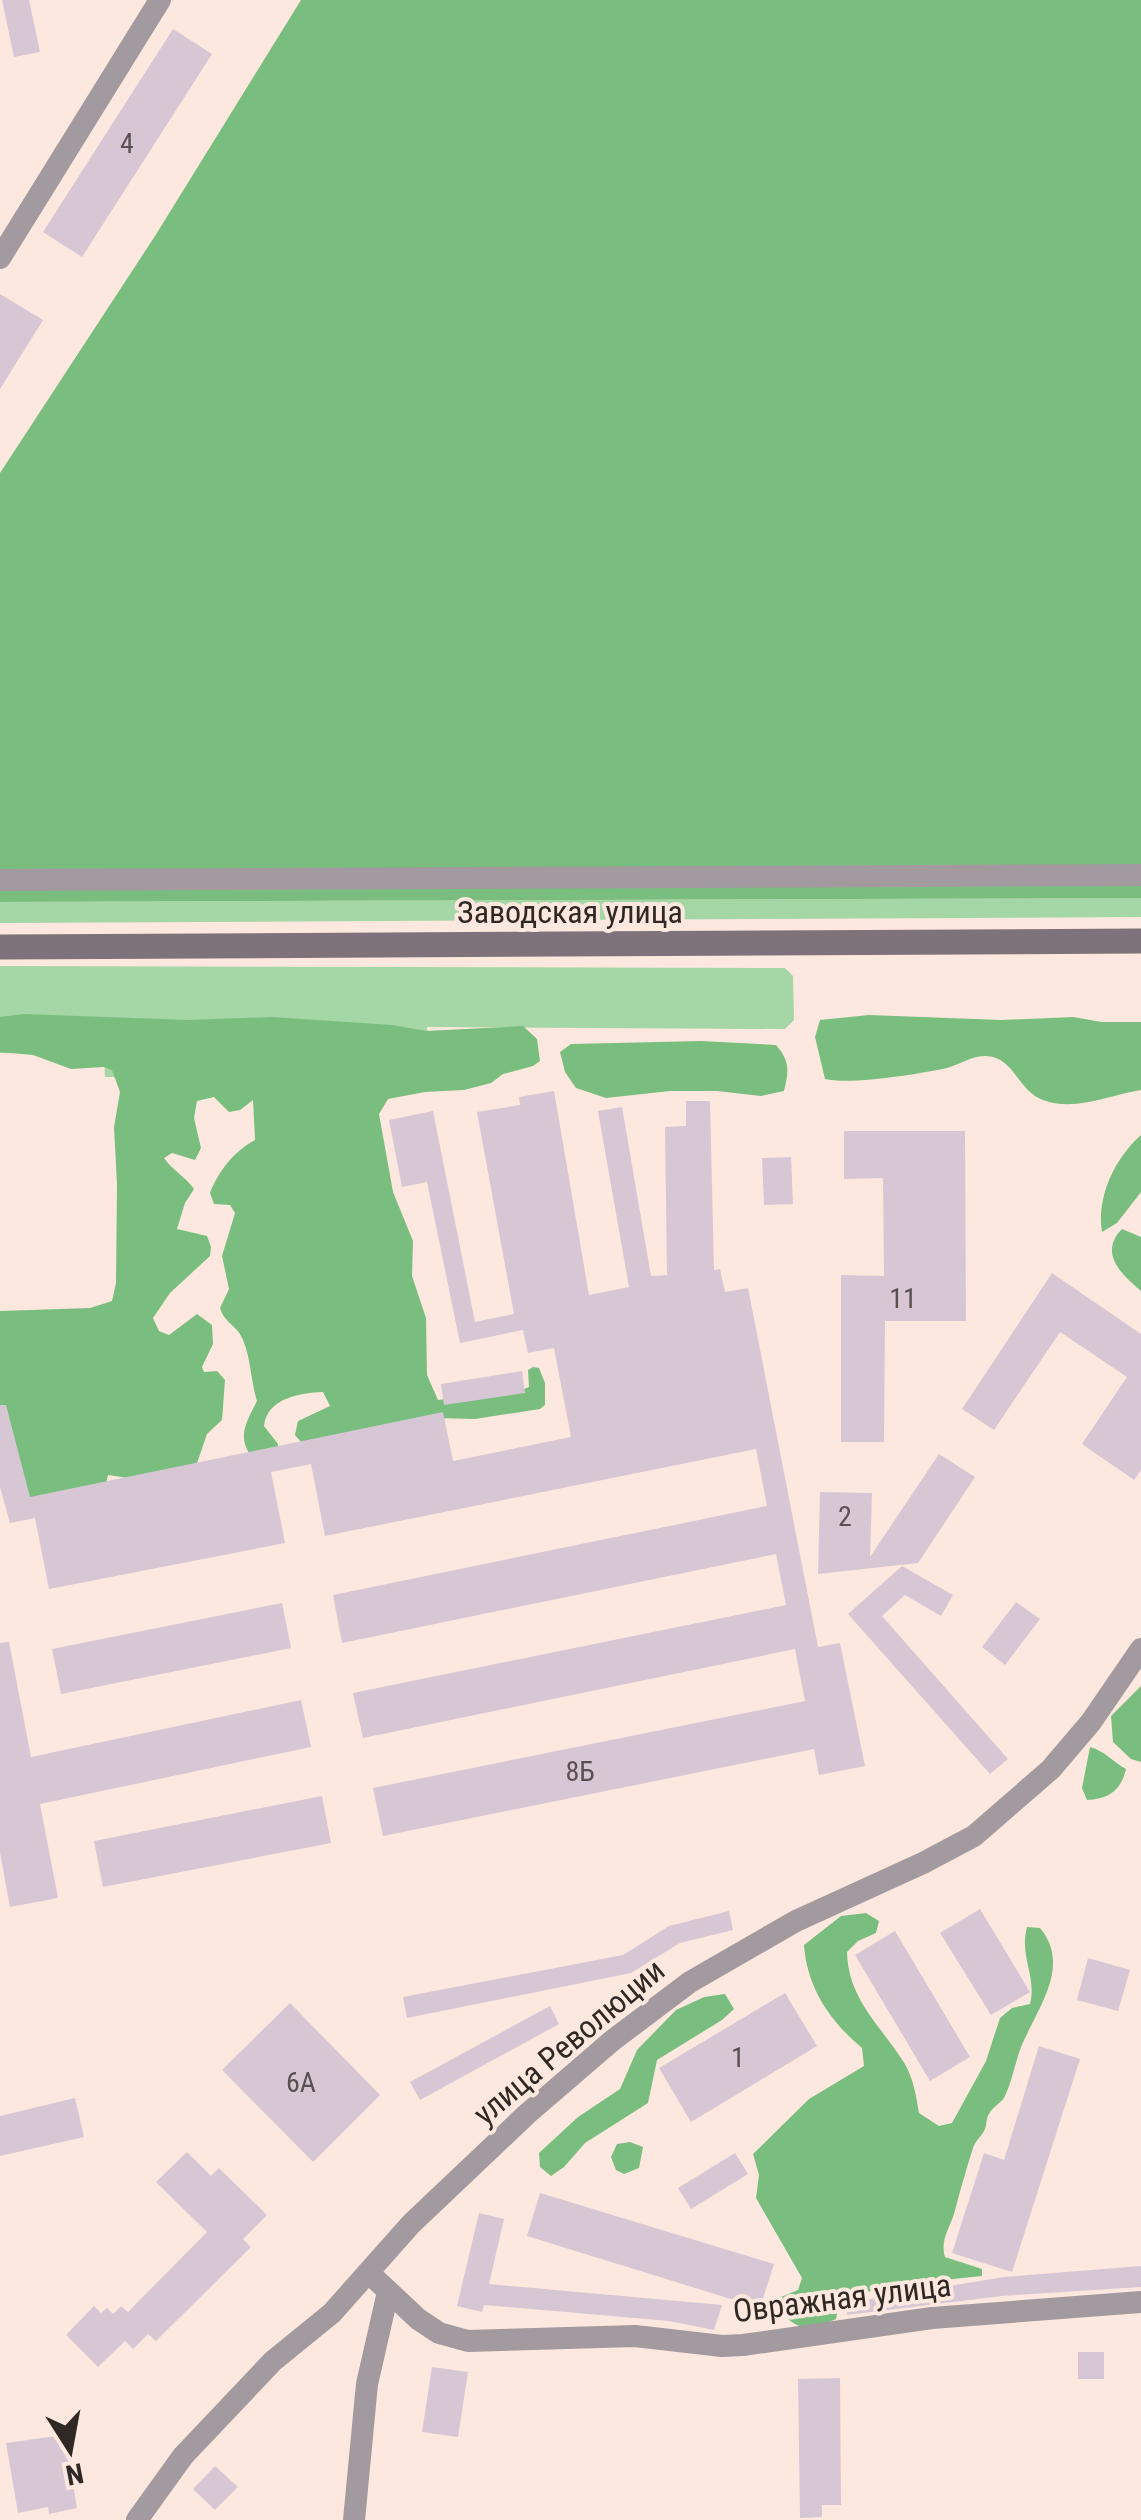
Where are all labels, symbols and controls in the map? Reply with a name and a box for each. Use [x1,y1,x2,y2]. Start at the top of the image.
house number: 4 [120,127,134,160]
street label: Заводская улица [457,893,683,931]
house number: 11 [889,1282,917,1315]
house number: 2 [838,1500,852,1533]
house number: 8Б [565,1755,595,1788]
street label: улица Революции [466,1951,672,2133]
house number: 1 [731,2041,745,2074]
house number: 6А [286,2066,316,2099]
street label: Овражная улица [731,2266,953,2330]
north arrow [20,2400,120,2500]
text: N [63,2456,86,2492]

